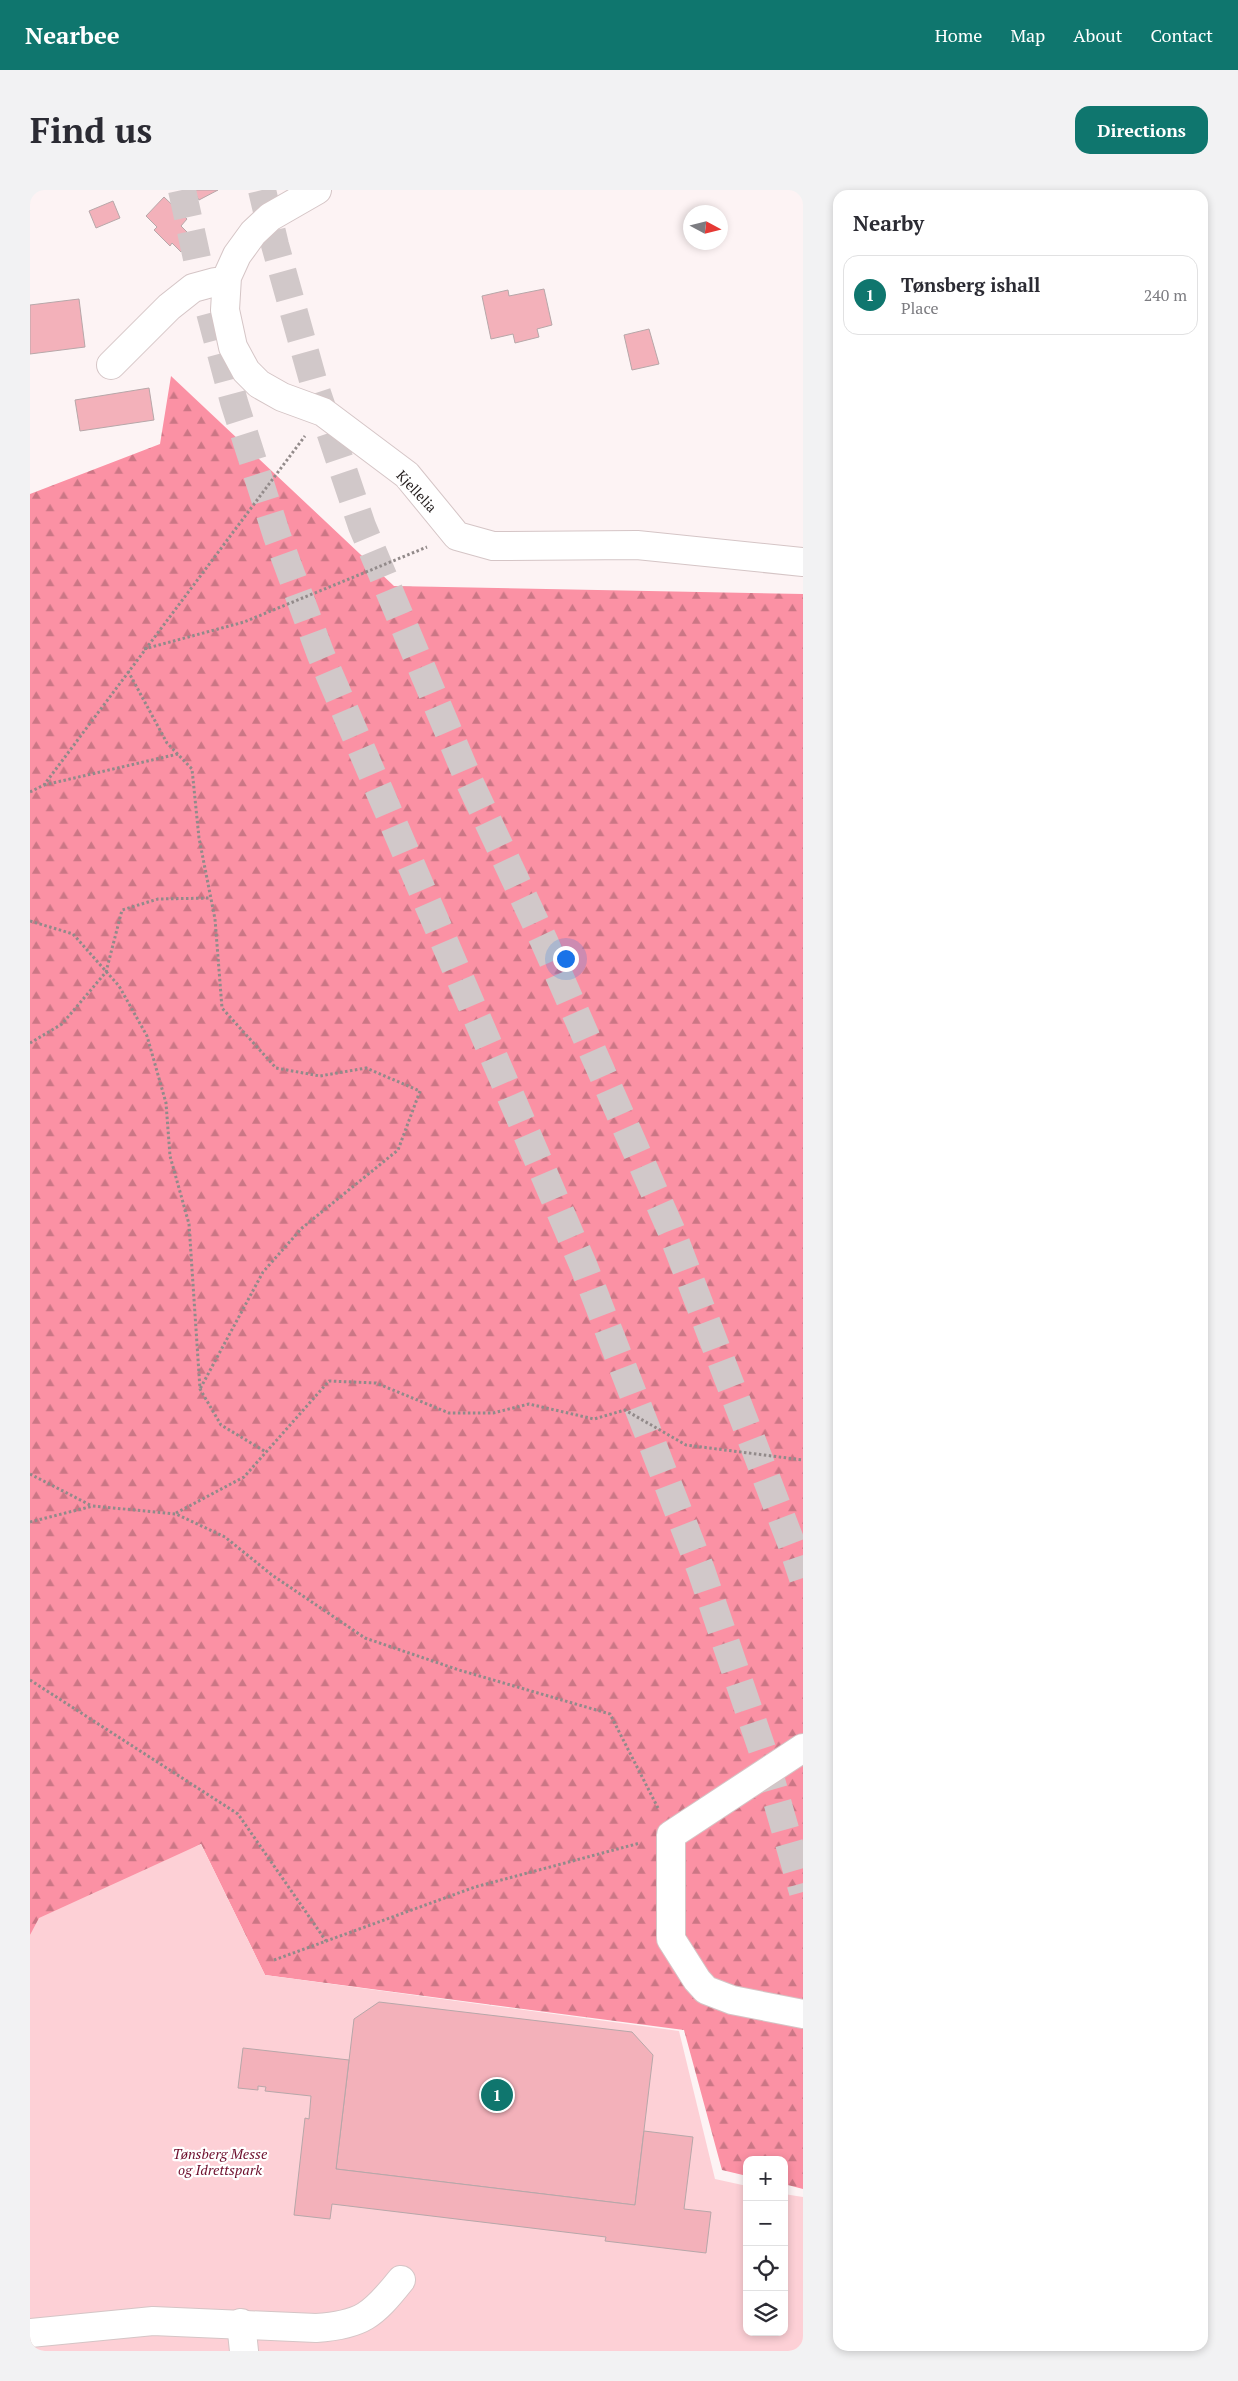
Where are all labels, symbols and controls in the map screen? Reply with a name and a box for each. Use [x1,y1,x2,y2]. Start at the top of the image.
text: Nearbee [25,19,120,51]
text: Home [935,23,982,47]
text: Map [1010,23,1045,47]
text: About [1073,23,1122,47]
text: Contact [1150,23,1213,47]
button: Directions [1075,106,1208,154]
text: Find us [30,107,152,153]
north arrow [683,205,728,250]
text: Nearby [853,209,924,237]
text: Tønsberg ishall [901,272,1040,297]
text: 1 [865,284,875,306]
text: 240 m [1144,284,1187,306]
text: Place [901,297,939,319]
street label: Kjellelia [393,466,441,516]
your location [553,946,579,972]
pin: 1 [481,2076,513,2114]
park label: Tønsberg Messe og Idrettspark [173,2144,268,2179]
map controls [743,2156,788,2336]
button: + [743,2156,788,2201]
button: − [743,2201,788,2246]
button: locate [743,2246,788,2291]
button: layers [743,2291,788,2336]

